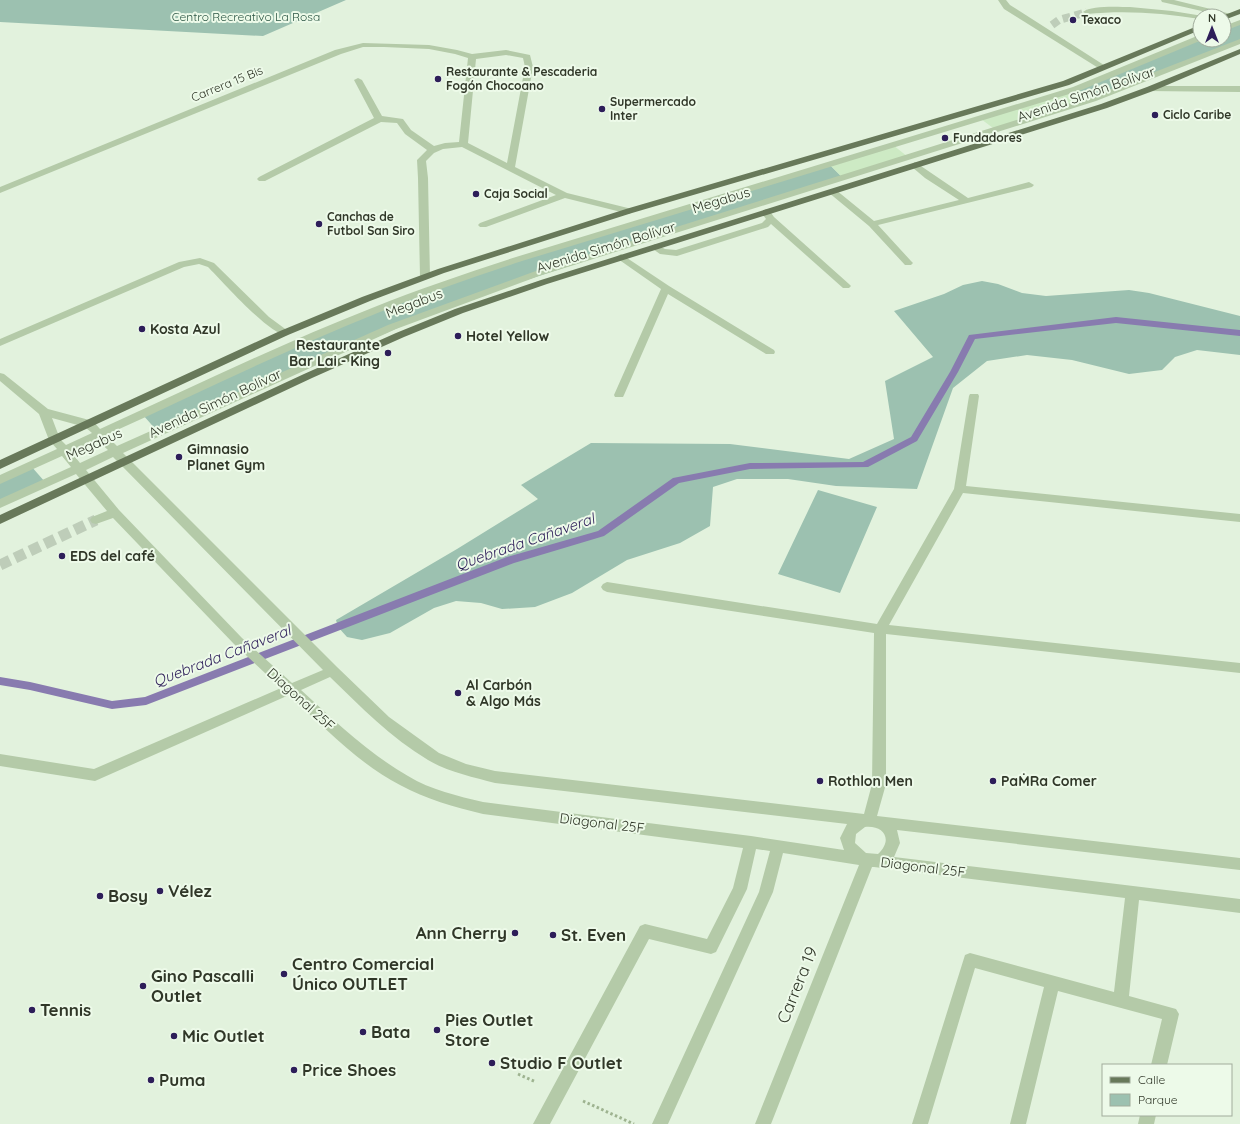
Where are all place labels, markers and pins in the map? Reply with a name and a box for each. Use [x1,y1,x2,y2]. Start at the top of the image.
place label: Texaco [1081,12,1122,27]
marker: Texaco [1068,15,1078,25]
place label: Restaurante & Pescaderia Fogón Chocoano [446,64,597,93]
marker: Restaurante & Pescaderia Fogón Chocoano [433,74,443,84]
place label: Supermercado Inter [610,94,696,123]
marker: Supermercado Inter [597,104,607,114]
place label: Ciclo Caribe [1163,107,1231,122]
marker: Ciclo Caribe [1150,110,1160,120]
place label: Fundadores [953,130,1022,145]
marker: Fundadores [940,133,950,143]
place label: Caja Social [484,186,548,201]
marker: Caja Social [471,189,481,199]
place label: Canchas de Futbol San Siro [327,209,415,238]
marker: Canchas de Futbol San Siro [314,219,324,229]
place label: Kosta Azul [150,320,221,338]
marker: Kosta Azul [137,324,147,334]
place label: Hotel Yellow [466,327,550,345]
marker: Hotel Yellow [453,331,463,341]
place label: Restaurante Bar Lai - King [289,336,380,370]
marker: Restaurante Bar Lai - King [383,348,393,358]
place label: Gimnasio Planet Gym [187,440,265,474]
marker: Gimnasio Planet Gym [174,452,184,462]
place label: EDS del café [70,547,155,565]
marker: EDS del café [57,551,67,561]
place label: Al Carbón & Algo Más [466,676,541,710]
marker: Al Carbón & Algo Más [453,688,463,698]
place label: Rothlon Men [828,772,913,790]
place label: PaṀRa Comer [1001,772,1097,790]
marker: Rothlon Men [815,776,825,786]
marker: PaṀRa Comer [988,776,998,786]
place label: Vélez [168,880,212,901]
place label: Bosy [108,885,148,906]
marker: Vélez [155,886,165,896]
marker: Bosy [95,891,105,901]
place label: Ann Cherry [416,922,507,943]
place label: St. Even [561,924,626,945]
marker: Ann Cherry [510,928,520,938]
marker: St. Even [548,930,558,940]
place label: Centro Comercial Único OUTLET [292,953,434,994]
place label: Gino Pascalli Outlet [151,965,254,1006]
marker: Centro Comercial Único OUTLET [279,969,289,979]
marker: Gino Pascalli Outlet [138,981,148,991]
place label: Tennis [40,999,91,1020]
marker: Tennis [27,1005,37,1015]
place label: Pies Outlet Store [445,1009,534,1050]
place label: Bata [371,1021,410,1042]
place label: Mic Outlet [182,1025,265,1046]
marker: Pies Outlet Store [432,1025,442,1035]
marker: Bata [358,1027,368,1037]
marker: Mic Outlet [169,1031,179,1041]
place label: Studio F Outlet [500,1052,623,1073]
marker: Studio F Outlet [487,1058,497,1068]
place label: Price Shoes [302,1059,396,1080]
marker: Price Shoes [289,1065,299,1075]
place label: Puma [159,1069,206,1090]
marker: Puma [146,1075,156,1085]

